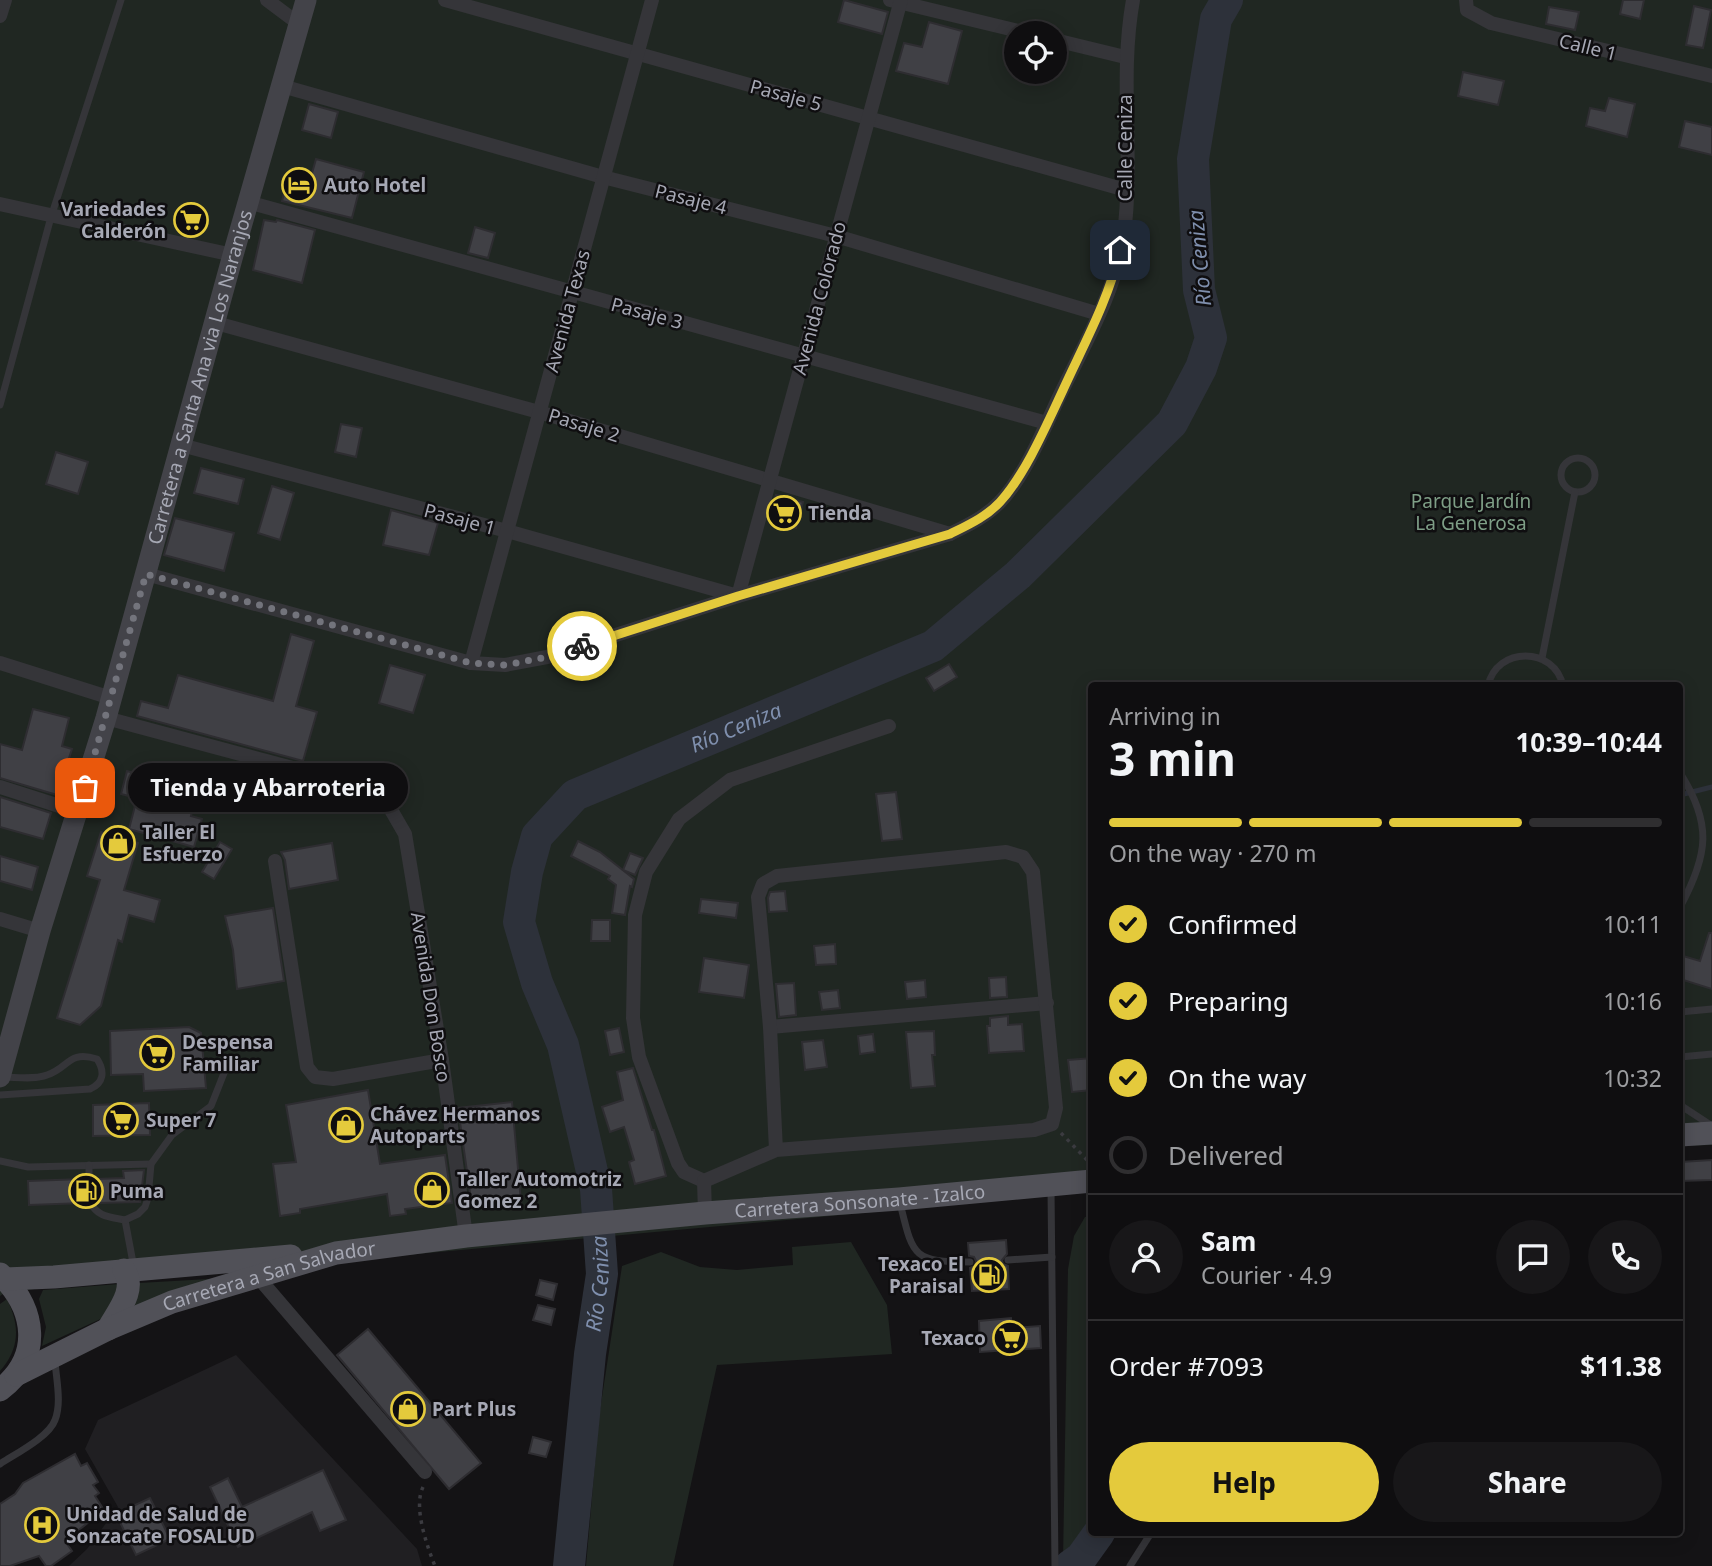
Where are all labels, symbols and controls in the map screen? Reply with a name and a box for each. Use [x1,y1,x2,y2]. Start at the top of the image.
map controls [1004,21,1067,84]
button: locate [1004,21,1067,84]
street label: Calle 1 [1556,27,1620,67]
street label: Pasaje 5 [747,73,825,117]
street label: Calle Ceniza [1112,94,1138,202]
hotel icon: Auto Hotel [280,166,318,204]
place label: Auto Hotel [324,172,426,198]
street label: Pasaje 4 [652,178,730,221]
place label: Variedades Calderón [61,196,166,244]
supermarket icon: Variedades Calderón [172,201,210,239]
street label: Carretera a Santa Ana via Los Naranjos [141,207,258,547]
water label: Río Ceniza [1181,209,1217,307]
street label: Avenida Colorado [786,218,852,378]
pin [1090,220,1150,280]
icon: home [1101,231,1139,269]
street label: Avenida Texas [538,247,596,375]
street label: Pasaje 3 [608,291,686,335]
street label: Pasaje 2 [545,402,623,448]
park label: Parque Jardín La Generosa [1411,488,1531,536]
supermarket icon: Tienda [765,494,803,532]
street label: Pasaje 1 [421,497,499,541]
place label: Tienda [808,500,872,526]
courier [547,611,617,681]
icon: bike [563,627,601,665]
water label: Río Ceniza [686,696,786,759]
text: Arriving in [1109,700,1221,732]
text: 10:39–10:44 [1515,724,1662,760]
text: 3 min [1109,727,1236,789]
pin [55,758,115,818]
callout: Tienda y Abarroteria [127,764,407,812]
icon: bag [66,769,104,807]
text: Tienda y Abarroteria [150,771,386,803]
place label: Taller El Esfuerzo [142,819,223,867]
shop icon: Taller El Esfuerzo [99,824,137,862]
text: On the way · 270 m [1109,837,1316,869]
icon: check [1109,905,1147,943]
text: Confirmed [1168,906,1298,942]
text: 10:11 [1603,908,1662,940]
street label: Avenida Don Bosco [405,910,457,1084]
icon: check [1109,982,1147,1020]
text: Preparing [1168,983,1289,1019]
text: 10:16 [1603,985,1662,1017]
place label: Despensa Familiar [182,1029,273,1077]
supermarket icon: Despensa Familiar [138,1034,176,1072]
icon: check [1109,1059,1147,1097]
text: On the way [1168,1060,1306,1096]
text: 10:32 [1603,1062,1662,1094]
supermarket icon: Super 7 [102,1101,140,1139]
place label: Chávez Hermanos Autoparts [370,1101,540,1149]
shop icon: Chávez Hermanos Autoparts [327,1106,365,1144]
place label: Super 7 [146,1107,217,1133]
text: Delivered [1168,1137,1284,1173]
place label: Taller Automotriz Gomez 2 [457,1166,622,1214]
shop icon: Taller Automotriz Gomez 2 [413,1171,451,1209]
fuel station icon: Puma [67,1172,105,1210]
place label: Puma [110,1178,164,1204]
street label: Carretera Sonsonate - Izalco [734,1178,986,1224]
button: person [1109,1220,1183,1294]
button: chat [1496,1220,1570,1294]
button: phone [1588,1220,1662,1294]
text: Sam [1201,1223,1256,1259]
street label: Carretera a San Salvador [158,1235,377,1318]
water label: Río Ceniza [579,1235,615,1333]
place label: Texaco El Paraisal [878,1251,964,1299]
fuel station icon: Texaco El Paraisal [970,1256,1008,1294]
text: Courier · 4.9 [1201,1259,1332,1291]
supermarket icon: Texaco [991,1319,1029,1357]
place label: Texaco [921,1325,986,1351]
text: Order #7093 [1109,1348,1264,1384]
text: $11.38 [1580,1348,1662,1384]
shop icon: Part Plus [389,1390,427,1428]
place label: Part Plus [432,1396,516,1422]
button: Help [1109,1442,1379,1522]
button: Share [1393,1442,1662,1522]
place label: Unidad de Salud de Sonzacate FOSALUD [66,1501,255,1549]
hospital icon: Unidad de Salud de Sonzacate FOSALUD [23,1506,61,1544]

